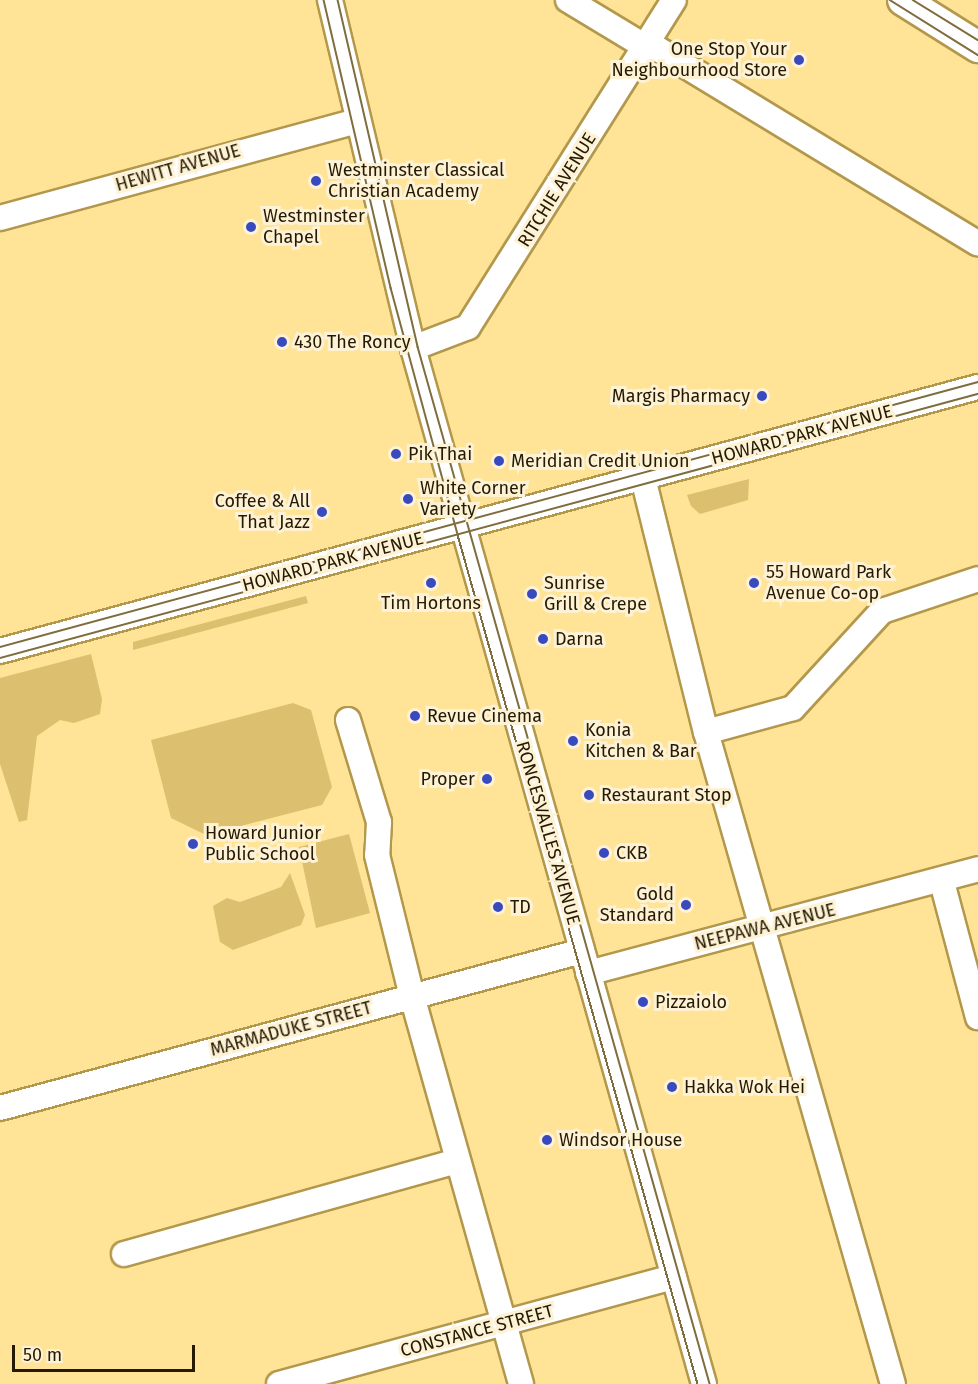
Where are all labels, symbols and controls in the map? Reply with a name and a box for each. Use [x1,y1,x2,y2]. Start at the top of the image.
place label: One Stop Your Neighbourhood Store [611,39,787,82]
marker: One Stop Your Neighbourhood Store [792,53,806,67]
street label: RITCHIE AVENUE [513,129,601,251]
street label: HEWITT AVENUE [113,140,243,196]
place label: Westminster Classical Christian Academy [328,160,504,202]
marker: Westminster Classical Christian Academy [309,174,323,188]
place label: Westminster Chapel [263,206,365,248]
marker: Westminster Chapel [244,220,258,234]
place label: 430 The Roncy [294,331,411,353]
marker: 430 The Roncy [275,335,289,349]
place label: Margis Pharmacy [612,385,750,407]
marker: Margis Pharmacy [755,389,769,403]
street label: HOWARD PARK AVENUE [709,400,895,470]
place label: Pik Thai [408,443,472,465]
marker: Pik Thai [389,447,403,461]
place label: Meridian Credit Union [511,450,690,472]
marker: Meridian Credit Union [492,454,506,468]
place label: White Corner Variety [420,478,526,520]
place label: Coffee & All That Jazz [215,491,310,534]
marker: White Corner Variety [401,492,415,506]
marker: Coffee & All That Jazz [315,505,329,519]
street label: HOWARD PARK AVENUE [240,527,426,597]
place label: 55 Howard Park Avenue Co-op [766,562,891,604]
place label: Sunrise Grill & Crepe [544,573,647,616]
marker: Tim Hortons [424,576,438,590]
marker: 55 Howard Park Avenue Co-op [747,576,761,590]
marker: Sunrise Grill & Crepe [525,587,539,601]
place label: Tim Hortons [381,592,481,614]
place label: Darna [555,628,603,650]
marker: Darna [536,632,550,646]
place label: Revue Cinema [427,705,542,727]
marker: Revue Cinema [408,709,422,723]
place label: Konia Kitchen & Bar [585,720,697,762]
marker: Konia Kitchen & Bar [566,734,580,748]
street label: RONCESVALLES AVENUE [511,739,585,927]
place label: Proper [421,768,475,790]
marker: Proper [480,772,494,786]
place label: Restaurant Stop [601,784,732,806]
marker: Restaurant Stop [582,788,596,802]
place label: Howard Junior Public School [205,823,321,866]
marker: Howard Junior Public School [186,837,200,851]
place label: CKB [616,842,648,864]
marker: CKB [597,846,611,860]
place label: Gold Standard [600,884,674,926]
place label: TD [510,896,531,918]
marker: Gold Standard [679,898,693,912]
street label: NEEPAWA AVENUE [692,899,838,955]
marker: TD [491,900,505,914]
place label: Pizzaiolo [655,991,727,1013]
marker: Pizzaiolo [636,995,650,1009]
street label: MARMADUKE STREET [208,997,374,1061]
place label: Hakka Wok Hei [684,1076,805,1098]
marker: Hakka Wok Hei [665,1080,679,1094]
place label: Windsor House [559,1129,682,1151]
marker: Windsor House [540,1133,554,1147]
street label: CONSTANCE STREET [398,1300,556,1362]
scale bar [15,1333,198,1371]
text: 50 m [23,1344,62,1366]

